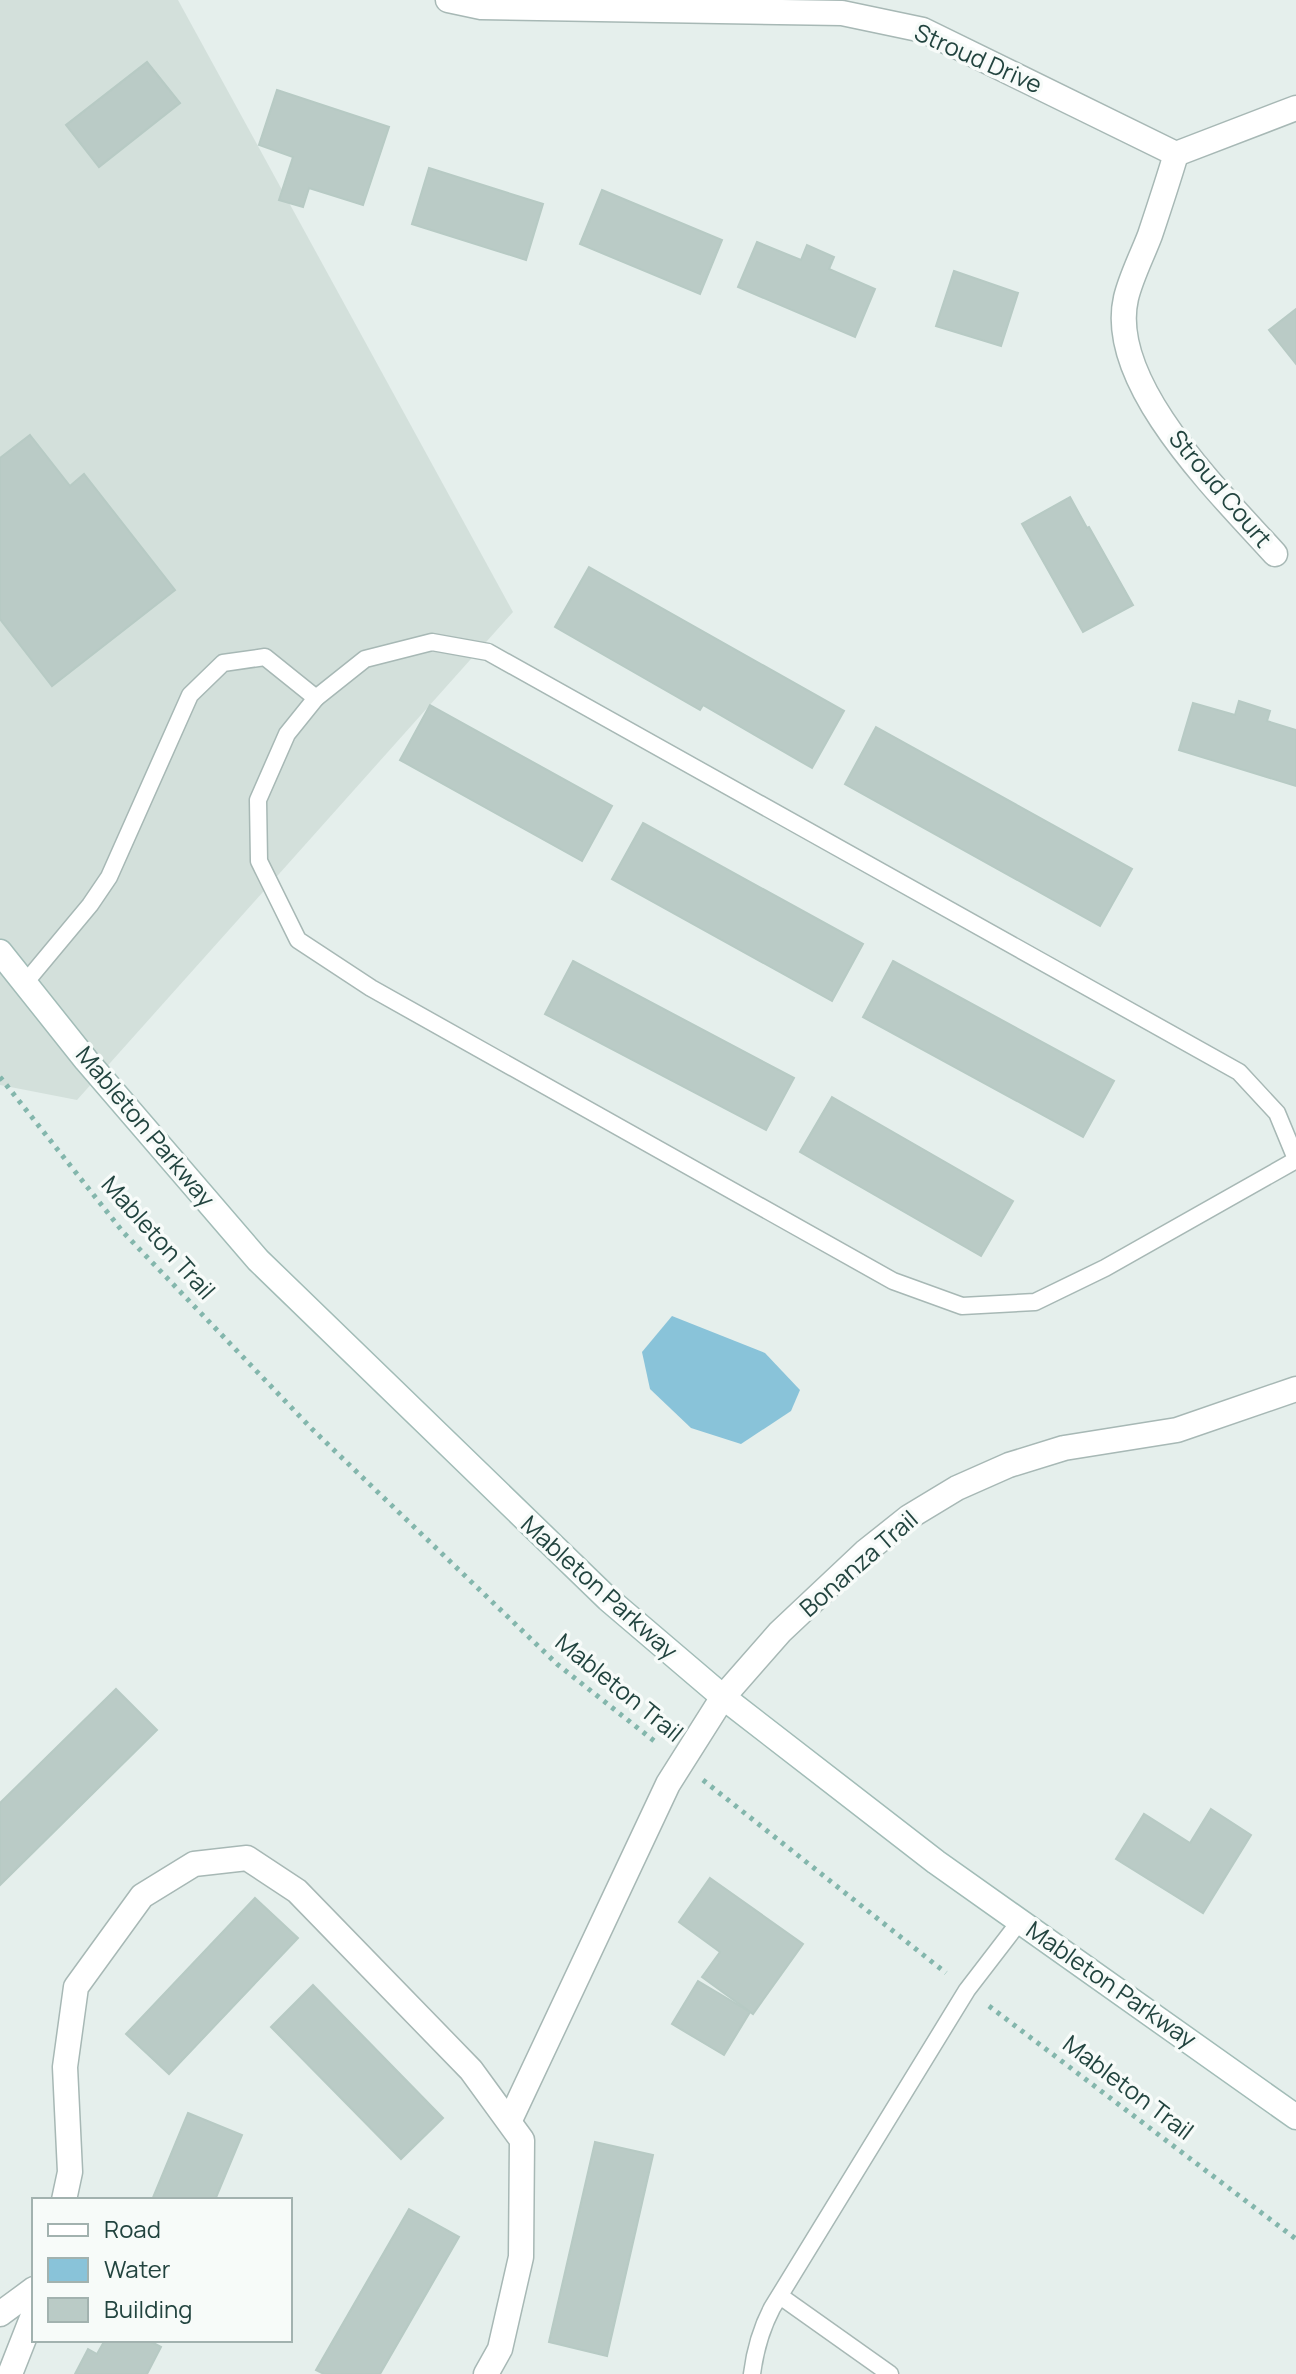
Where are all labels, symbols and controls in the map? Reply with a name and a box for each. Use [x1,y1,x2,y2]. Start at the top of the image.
street label: Stroud Drive [910,15,1048,100]
street label: Stroud Court [1162,422,1280,554]
street label: Mableton Parkway [69,1039,223,1214]
street label: Mableton Trail [95,1168,223,1306]
street label: Bonanza Trail [792,1502,924,1623]
street label: Mableton Parkway [514,1508,686,1666]
street label: Mableton Trail [549,1625,691,1749]
street label: Mableton Parkway [1020,1913,1204,2055]
street label: Mableton Trail [1057,2027,1201,2147]
legend [32,2198,292,2342]
text: Road [104,2212,161,2245]
text: Water [104,2252,171,2285]
text: Building [104,2292,192,2325]

